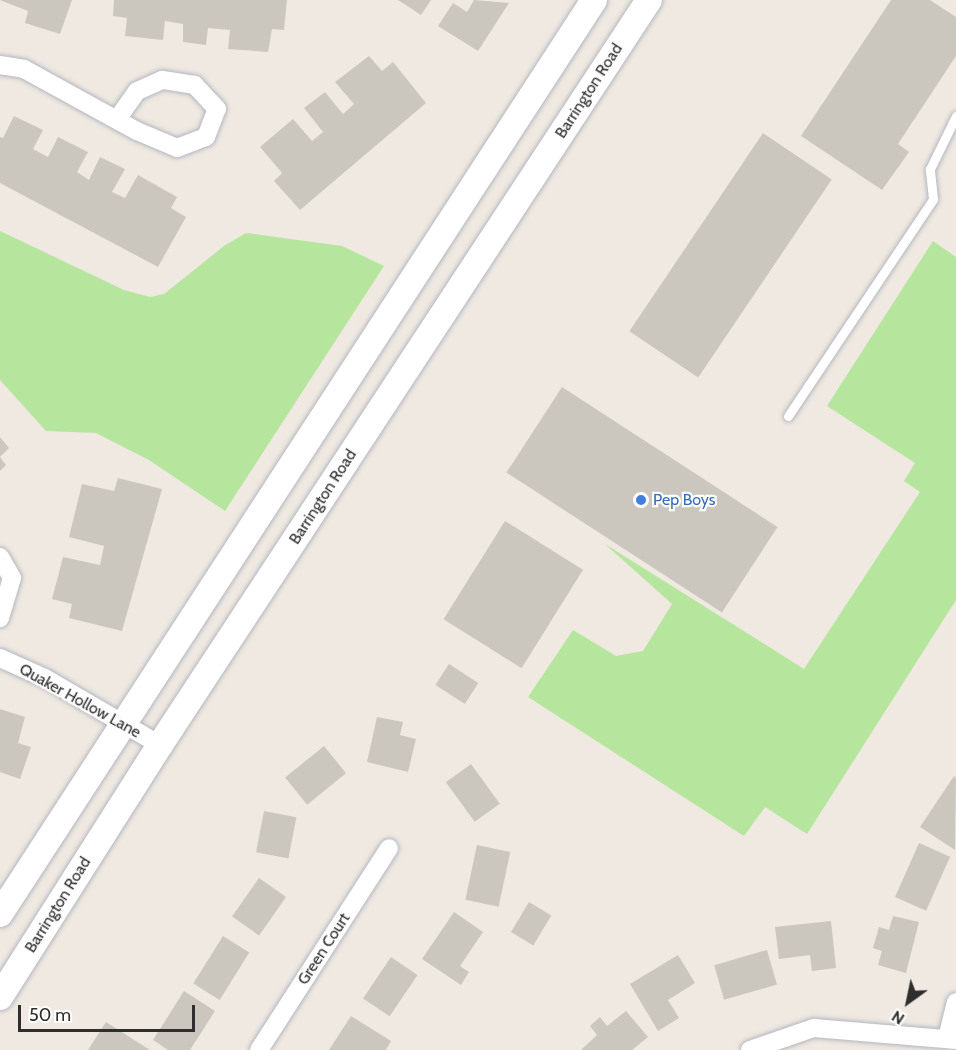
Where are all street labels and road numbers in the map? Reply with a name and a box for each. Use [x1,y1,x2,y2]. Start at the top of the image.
street label: Barrington Road [551,40,627,142]
street label: Barrington Road [285,446,361,548]
street label: Quaker Hollow Lane [16,660,144,742]
street label: Barrington Road [21,854,95,956]
street label: Green Court [294,910,354,988]

